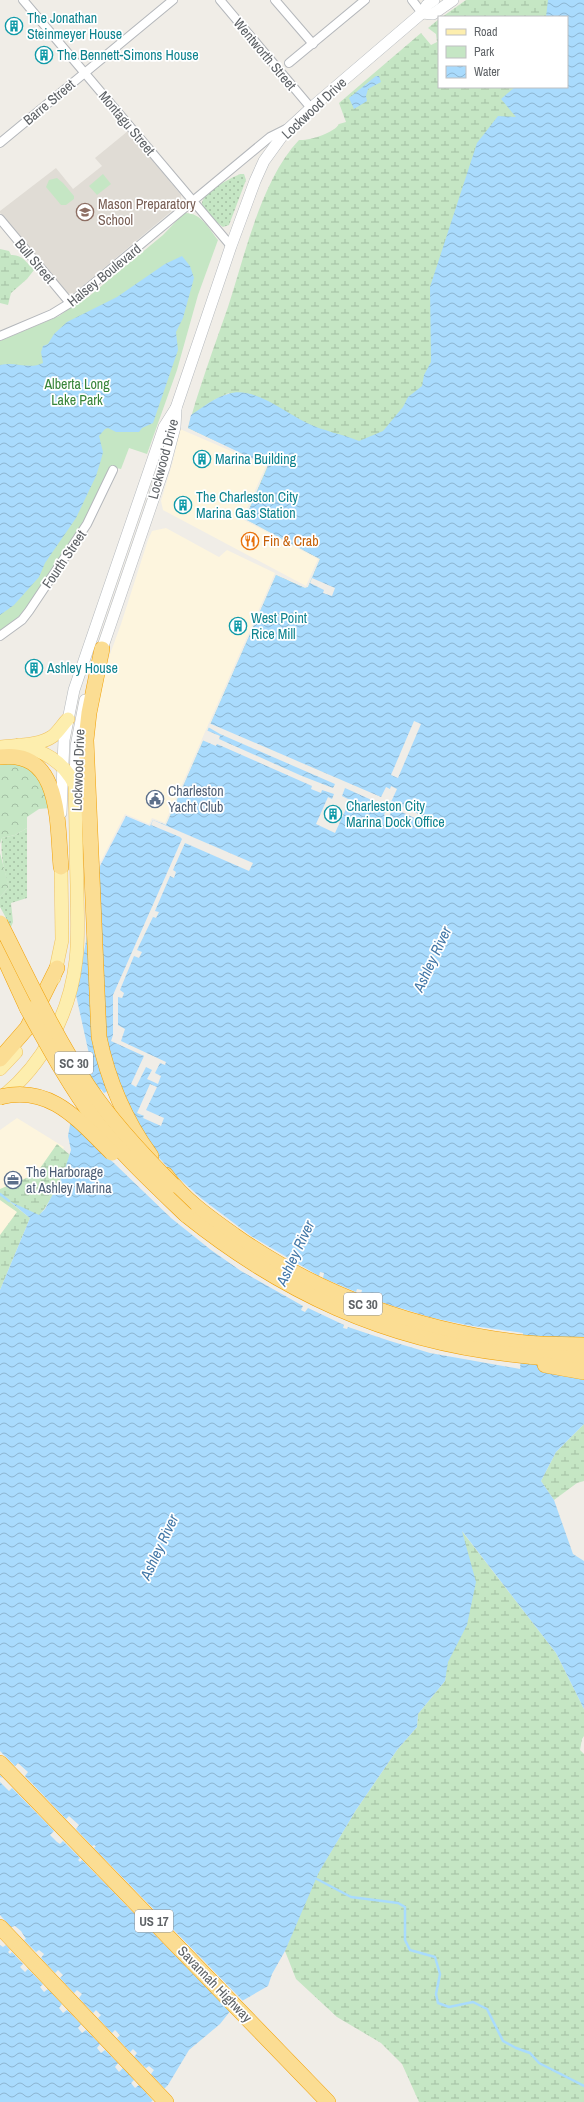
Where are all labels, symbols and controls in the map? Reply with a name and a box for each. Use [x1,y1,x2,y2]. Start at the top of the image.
place label: The Jonathan Steinmeyer House [27,9,122,43]
street label: Wentworth Street [230,14,300,94]
building icon: The Jonathan Steinmeyer House [4,16,24,36]
legend [438,16,568,88]
text: Road [474,24,498,40]
text: Park [474,44,494,60]
building icon: The Bennett-Simons House [34,45,54,65]
place label: The Bennett-Simons House [57,46,199,64]
text: Water [474,64,501,80]
street label: Lockwood Drive [278,73,350,143]
street label: Barre Street [20,75,78,129]
street label: Montagu Street [95,87,159,159]
place label: Mason Preparatory School [98,195,196,229]
school or university icon: Mason Preparatory School [75,202,95,222]
street label: Bull Street [11,235,59,287]
street label: Halsey Boulevard [63,240,145,310]
park label: Alberta Long Lake Park [43,375,110,409]
street label: Lockwood Drive [144,417,182,501]
building icon: Marina Building [192,449,212,469]
place label: Marina Building [215,450,297,468]
place label: The Charleston City Marina Gas Station [196,488,298,522]
building icon: The Charleston City Marina Gas Station [173,495,193,515]
street label: Fourth Street [38,526,90,592]
restaurant icon: Fin & Crab [240,531,260,551]
place label: Fin & Crab [263,532,319,550]
place label: West Point Rice Mill [251,609,307,643]
building icon: West Point Rice Mill [228,616,248,636]
building icon: Ashley House [24,658,44,678]
place label: Ashley House [46,659,118,677]
street label: Lockwood Drive [68,729,88,811]
place label: Charleston Yacht Club [168,782,224,816]
public building icon: Charleston Yacht Club [145,789,165,809]
place label: Charleston City Marina Dock Office [346,797,445,831]
building icon: Charleston City Marina Dock Office [323,804,343,824]
water label: Ashley River [407,922,457,996]
road number: SC 30 [55,1052,93,1074]
place label: The Harborage at Ashley Marina [26,1163,112,1197]
office icon: The Harborage at Ashley Marina [3,1170,23,1190]
water label: Ashley River [270,1216,320,1290]
road number: SC 30 [344,1293,382,1315]
water label: Ashley River [134,1510,184,1584]
road number: US 17 [135,1910,173,1932]
street label: Savannah Highway [174,1942,256,2026]

